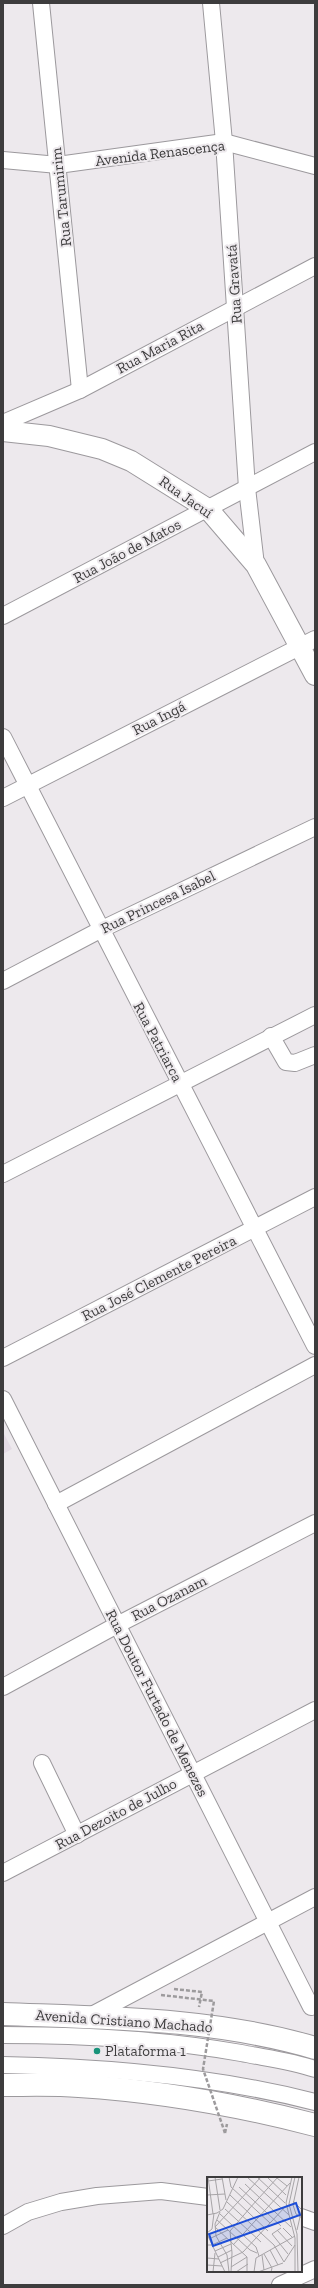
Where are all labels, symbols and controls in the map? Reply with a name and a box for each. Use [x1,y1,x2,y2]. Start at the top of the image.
street label: Avenida Renascença [94,136,226,170]
street label: Rua Tarumirim [47,147,75,247]
street label: Rua Gravatá [222,244,246,324]
street label: Rua Maria Rita [113,317,207,377]
street label: Rua Jacuí [156,472,216,522]
street label: Rua João de Matos [70,515,184,587]
street label: Rua Ingá [129,697,189,739]
street label: Rua Princesa Isabel [98,867,218,937]
street label: Rua Patriarca [129,999,187,1085]
street label: Rua José Clemente Pereira [79,1231,239,1325]
street label: Rua Ozanam [128,1571,210,1625]
street label: Rua Doutor Furtado de Menezes [102,1606,212,1800]
street label: Rua Dezoito de Julho [52,1774,180,1854]
street label: Avenida Cristiano Machado [35,2006,213,2036]
place label: Plataforma 1 [105,2042,186,2060]
marker: Plataforma 1 [92,2046,102,2056]
inset map [207,2177,302,2272]

